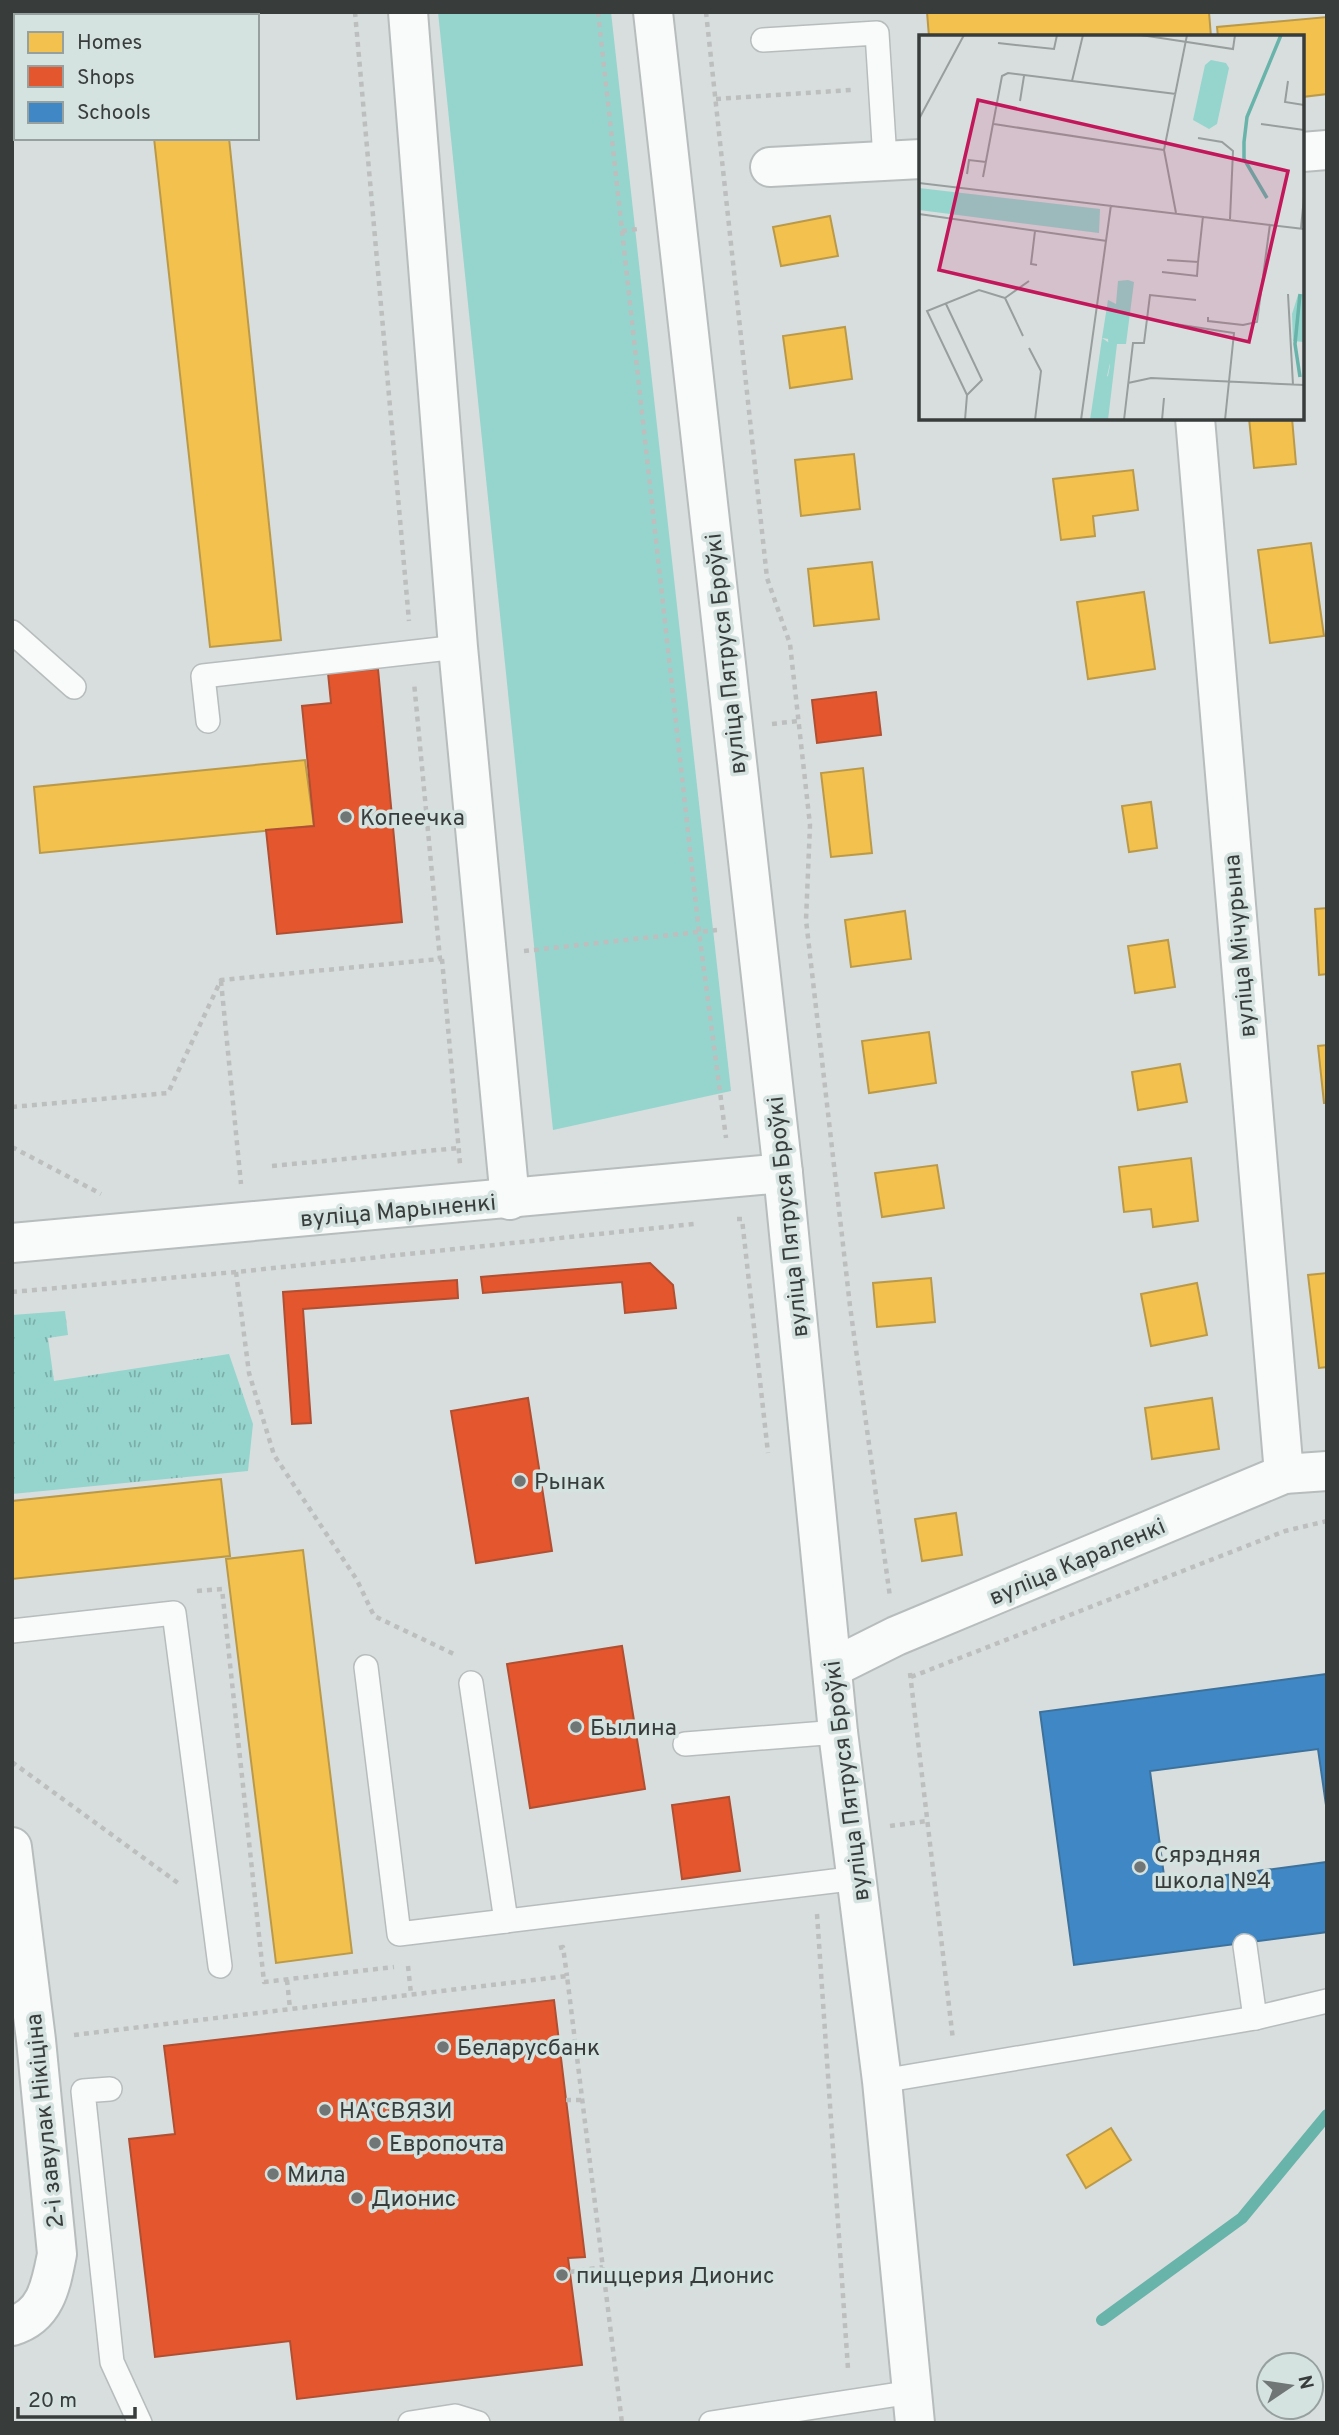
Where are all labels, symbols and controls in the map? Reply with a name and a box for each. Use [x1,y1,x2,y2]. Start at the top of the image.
legend [14,14,259,140]
text: Homes [77,30,142,57]
inset map [919,35,1304,420]
text: Shops [77,65,135,92]
text: Schools [77,100,151,127]
street label: вуліца Пятруся Броўкі [700,532,755,776]
place label: Копеечка [360,805,465,834]
marker: Копеечка [338,809,354,825]
street label: вуліца Мічурына [1219,853,1264,1039]
street label: вуліца Пятруся Броўкі [762,1095,817,1339]
street label: вуліца Марыненкі [299,1189,497,1236]
place label: Рынак [534,1469,606,1498]
marker: Рынак [512,1473,528,1489]
street label: вуліца Караленкі [985,1513,1171,1614]
street label: вуліца Пятруся Броўкі [819,1659,878,1903]
place label: Былина [590,1715,677,1744]
marker: Былина [568,1719,584,1735]
place label: Сярэдняя школа №4 [1154,1842,1271,1897]
marker: Сярэдняя школа №4 [1132,1859,1148,1875]
street label: 2-і завулак Нікіціна [21,2012,72,2229]
place label: Беларусбанк [457,2035,600,2064]
marker: Беларусбанк [435,2039,451,2055]
place label: НАʼСВЯЗИ [339,2098,452,2127]
marker: НАʼСВЯЗИ [317,2102,333,2118]
place label: Европочта [389,2131,504,2160]
marker: Европочта [367,2135,383,2151]
place label: Мила [287,2162,345,2191]
marker: Мила [265,2166,281,2182]
place label: Дионис [371,2186,456,2215]
marker: Дионис [349,2190,365,2206]
place label: пиццерия Дионис [576,2263,774,2292]
marker: пиццерия Дионис [554,2267,570,2283]
north arrow [1255,2351,1325,2421]
text: N [1291,2373,1318,2392]
scale bar [18,2376,135,2420]
text: 20 m [28,2388,77,2415]

